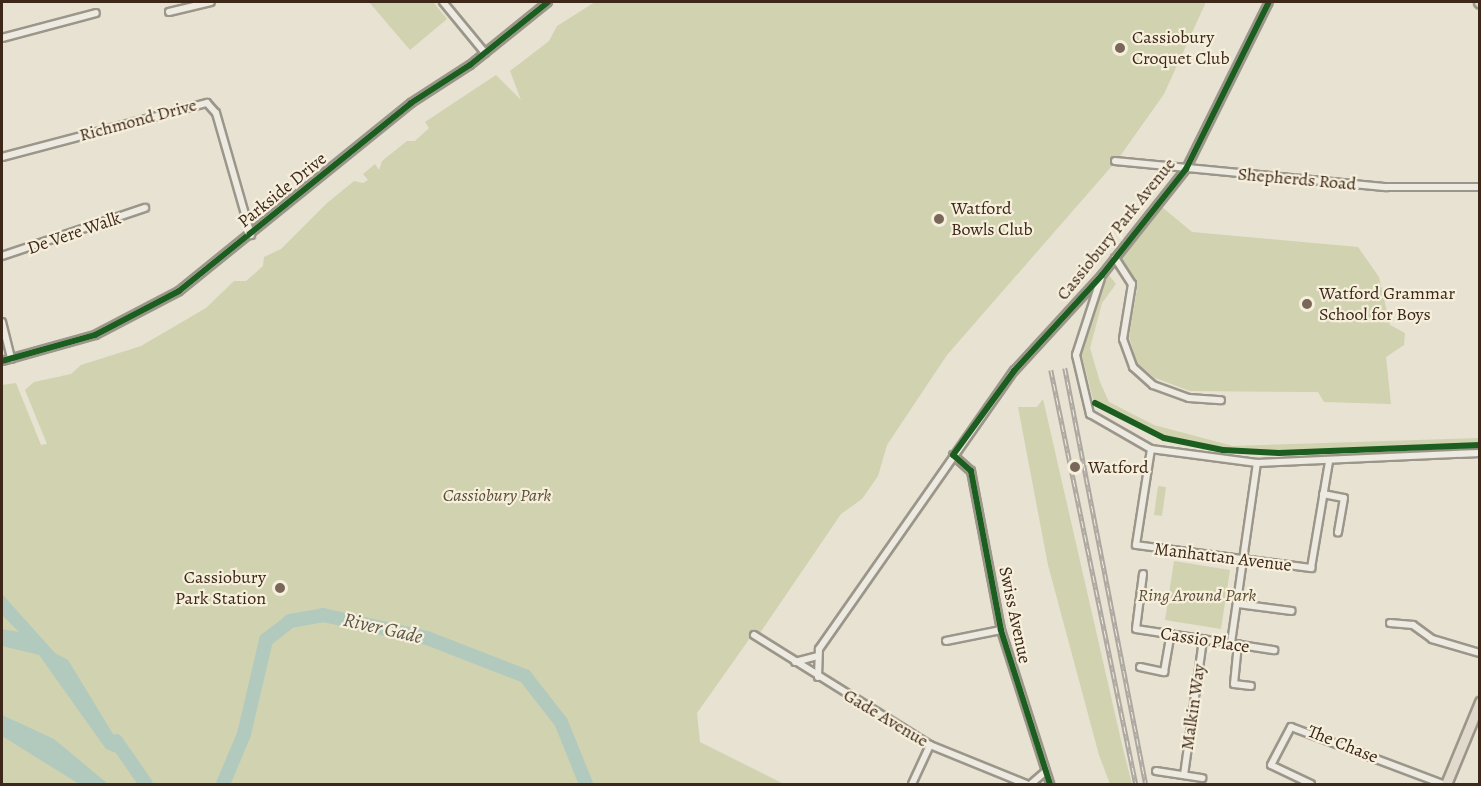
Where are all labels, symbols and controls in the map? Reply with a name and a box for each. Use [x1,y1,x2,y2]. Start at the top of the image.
place label: Cassiobury Croquet Club [1132,27,1230,70]
marker: Cassiobury Croquet Club [1113,41,1127,55]
street label: Richmond Drive [77,94,199,146]
street label: Parkside Drive [233,148,331,232]
street label: Cassiobury Park Avenue [1052,154,1180,304]
street label: Shepherds Road [1237,163,1357,195]
place label: Watford Bowls Club [951,198,1033,240]
street label: De Vere Walk [24,207,124,259]
marker: Watford Bowls Club [932,212,946,226]
place label: Watford Grammar School for Boys [1319,283,1455,326]
marker: Watford Grammar School for Boys [1300,297,1314,311]
place label: Watford [1088,456,1149,478]
marker: Watford [1066,458,1084,476]
park label: Cassiobury Park [443,484,551,506]
street label: Manhattan Avenue [1153,538,1293,576]
street label: Swiss Avenue [994,565,1036,665]
place label: Cassiobury Park Station [175,567,266,610]
marker: Cassiobury Park Station [271,579,289,597]
park label: Ring Around Park [1138,584,1256,606]
water label: River Gade [341,607,425,649]
street label: Cassio Place [1159,622,1251,658]
street label: Malkin Way [1176,663,1210,751]
street label: Gade Avenue [840,684,932,752]
street label: The Chase [1305,720,1381,768]

